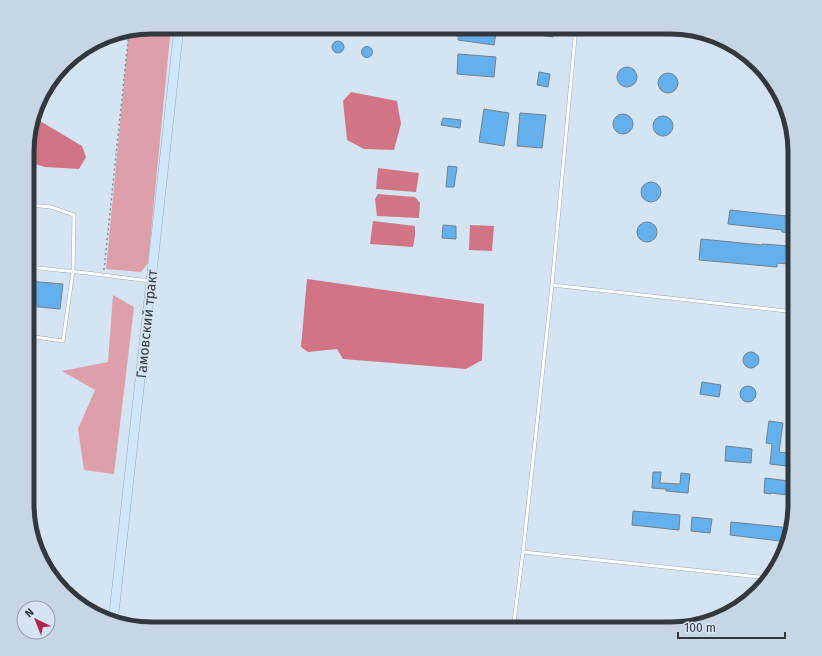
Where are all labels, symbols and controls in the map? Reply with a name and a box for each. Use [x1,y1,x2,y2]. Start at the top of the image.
street label: Гамовский тракт [133,268,161,379]
north arrow [16,600,56,640]
text: N [22,606,37,620]
scale bar [678,614,785,640]
text: 100 m [684,621,716,635]

